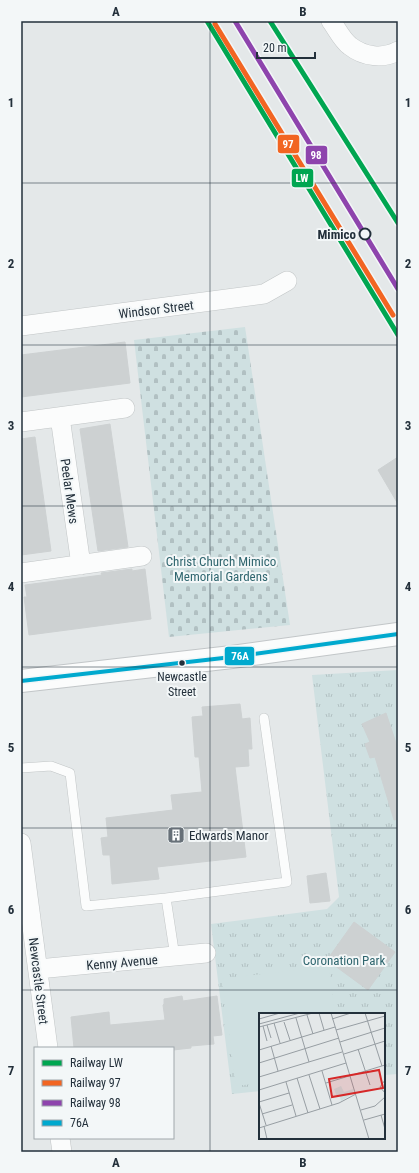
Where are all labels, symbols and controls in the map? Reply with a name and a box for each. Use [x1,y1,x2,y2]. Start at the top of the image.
text: A [112,4,120,19]
text: B [299,4,307,19]
scale bar [257,34,315,60]
text: 20 m [263,41,287,55]
text: 1 [8,95,14,110]
text: 1 [405,95,411,110]
line badge: 97 [277,134,300,154]
text: 97 [282,138,294,151]
line badge: 98 [305,145,328,165]
text: 98 [310,149,322,162]
line badge: LW [291,168,314,188]
text: LW [295,172,309,185]
place label: Mimico [318,227,357,242]
marker: Mimico [358,227,372,241]
text: 2 [8,256,15,271]
text: 2 [405,256,412,271]
street label: Windsor Street [118,297,195,322]
text: 3 [8,418,14,433]
text: 3 [405,418,411,433]
street label: Peelar Mews [58,457,82,525]
park label: Christ Church Mimico Memorial Gardens [166,554,276,584]
text: 4 [8,579,15,594]
text: 4 [405,579,412,594]
line badge: 76A [224,646,255,666]
text: 76A [231,650,249,663]
marker: Newcastle Street [177,658,187,668]
place label: Newcastle Street [157,670,207,699]
text: 5 [8,740,15,755]
text: 5 [405,740,412,755]
building icon: Edwards Manor [166,825,186,845]
place label: Edwards Manor [189,828,269,843]
text: 6 [8,902,15,917]
text: 6 [405,902,412,917]
street label: Newcastle Street [26,937,51,1025]
street label: Kenny Avenue [86,952,158,973]
park label: Coronation Park [303,953,385,968]
inset map [259,1013,385,1139]
legend [34,1047,174,1139]
text: Railway LW [70,1056,123,1070]
text: 7 [8,1063,15,1078]
text: 7 [405,1063,412,1078]
text: Railway 97 [70,1076,121,1090]
text: Railway 98 [70,1096,121,1110]
text: 76A [70,1116,89,1130]
text: A [112,1155,120,1170]
text: B [299,1155,307,1170]

